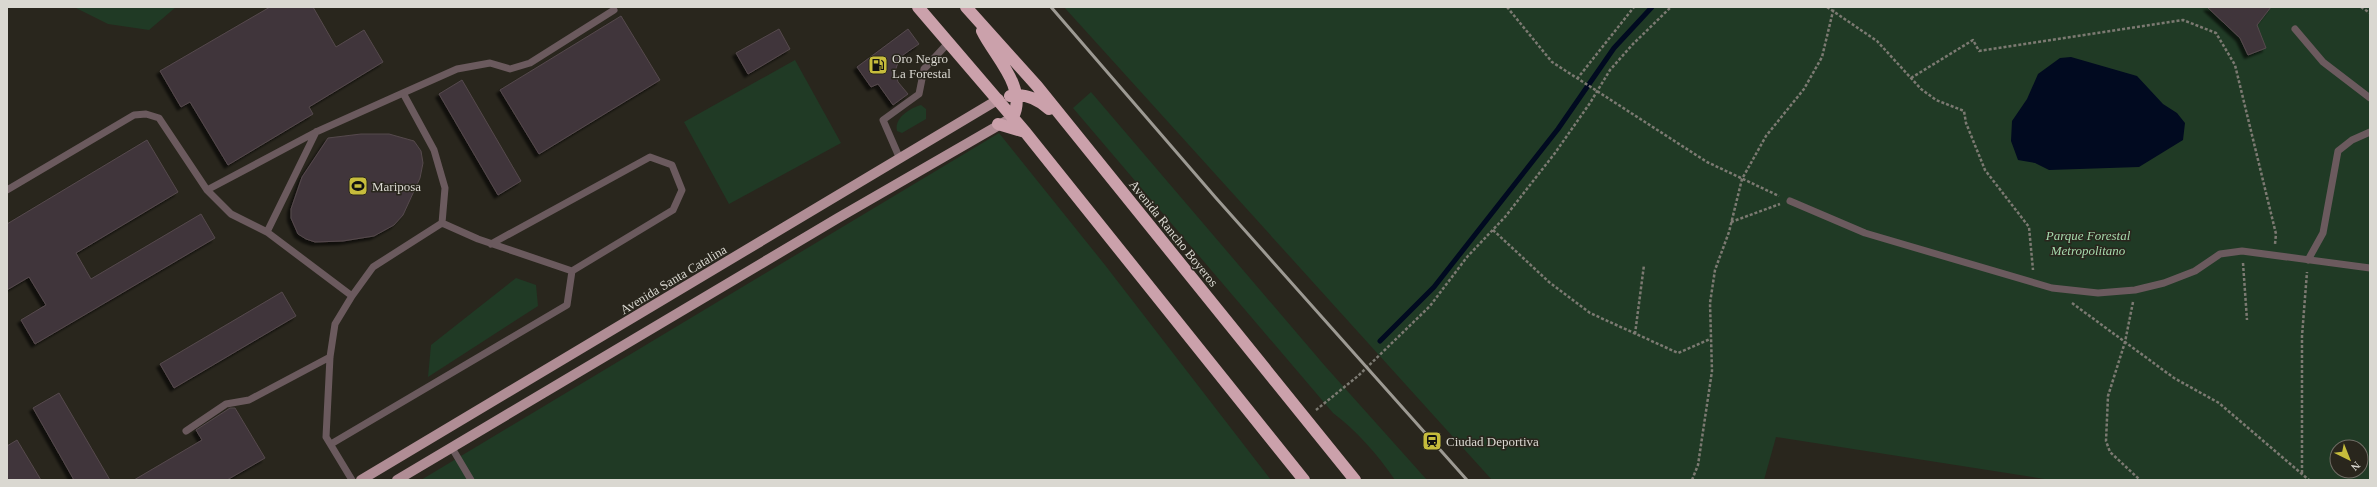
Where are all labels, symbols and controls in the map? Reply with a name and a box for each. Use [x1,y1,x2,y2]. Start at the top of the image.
place label: Oro Negro La Forestal [892,51,951,81]
fuel station icon: Oro Negro La Forestal [867,54,889,76]
sports icon: Mariposa [347,175,369,197]
street label: Avenida Rancho Boyeros [1126,177,1221,290]
place label: Mariposa [372,179,421,194]
park label: Parque Forestal Metropolitano [2045,228,2131,258]
street label: Avenida Santa Catalina [617,242,730,317]
station icon: Ciudad Deportiva [1421,430,1443,452]
place label: Ciudad Deportiva [1446,434,1539,449]
north arrow [2329,439,2369,479]
text: N [2349,459,2363,473]

